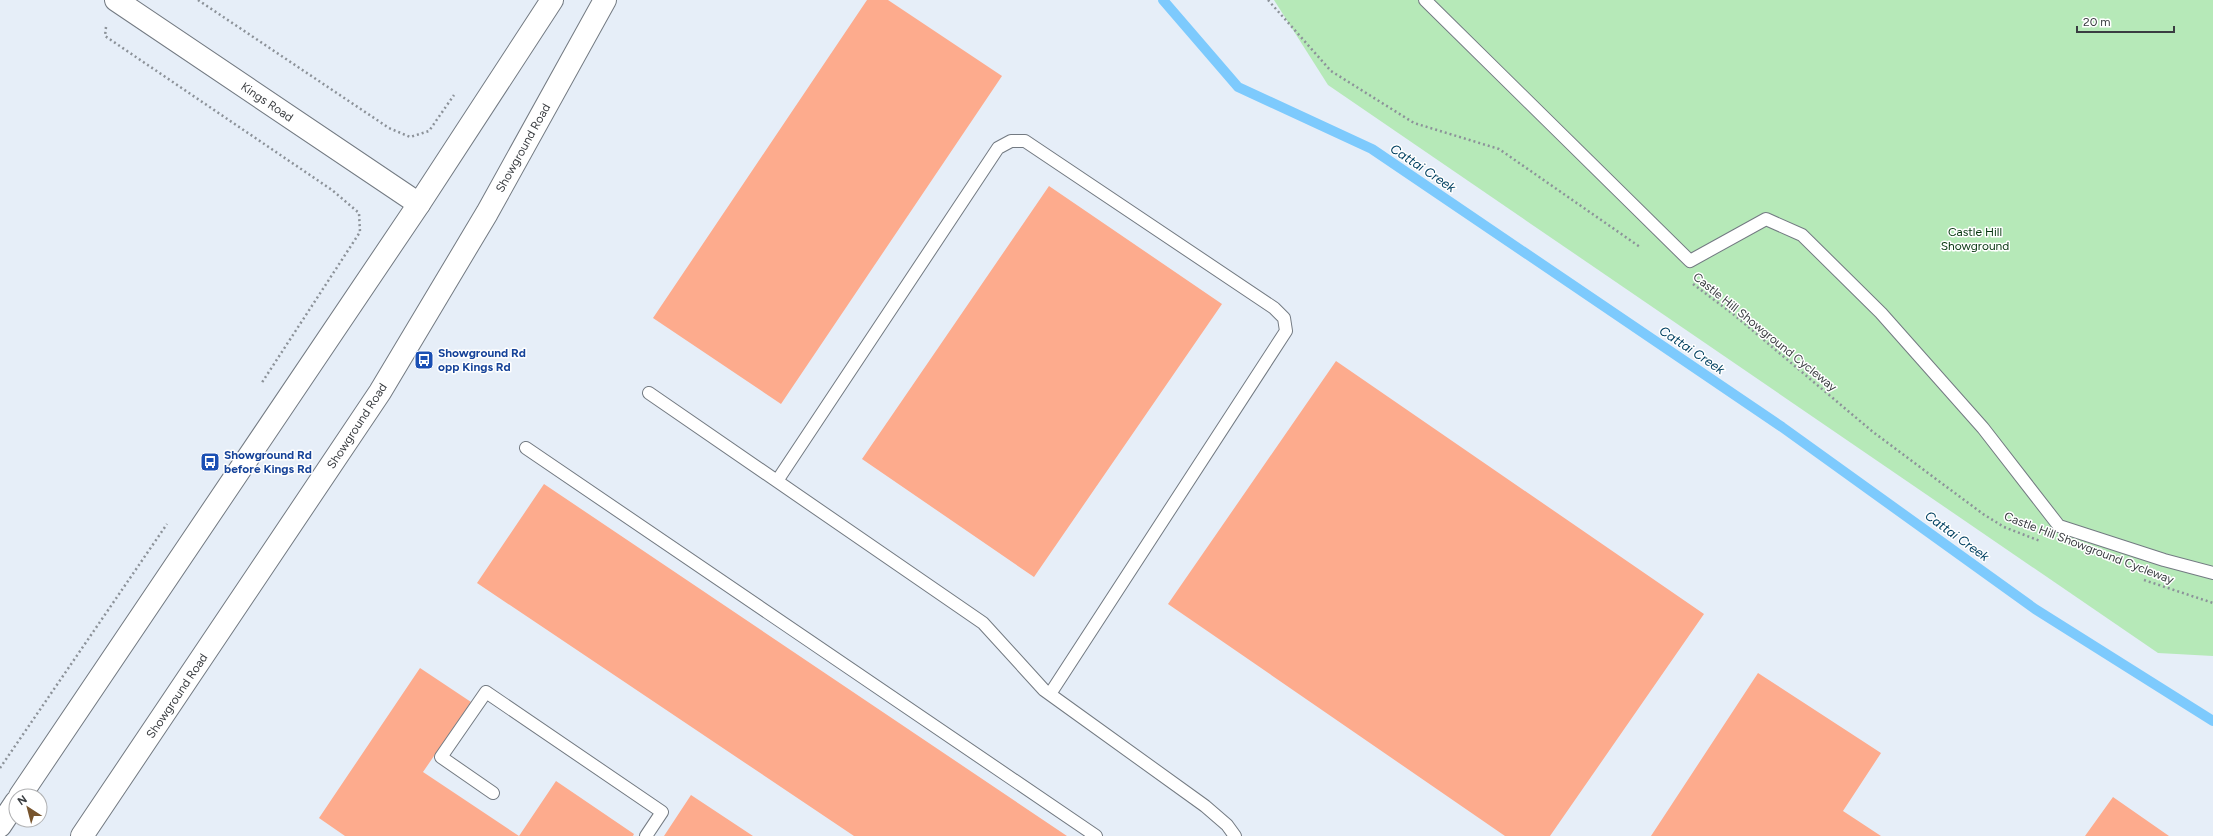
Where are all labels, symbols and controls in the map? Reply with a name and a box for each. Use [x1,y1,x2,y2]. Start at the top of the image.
scale bar [2077,8,2174,34]
text: 20 m [2083,15,2111,29]
street label: Kings Road [238,79,296,125]
street label: Showground Road [493,101,553,195]
water label: Cattai Creek [1388,141,1459,196]
park label: Castle Hill Showground [1941,225,2009,253]
street label: Castle Hill Showground Cycleway [1690,270,1840,395]
water label: Cattai Creek [1657,323,1728,378]
place label: Showground Rd opp Kings Rd [438,346,526,374]
bus stop icon: Showground Rd opp Kings Rd [413,349,435,371]
street label: Showground Road [324,381,390,471]
place label: Showground Rd before Kings Rd [224,448,312,476]
bus stop icon: Showground Rd before Kings Rd [199,451,221,473]
water label: Cattai Creek [1922,508,1992,565]
street label: Castle Hill Showground Cycleway [2002,509,2176,587]
street label: Showground Road [143,651,211,741]
north arrow [8,788,48,828]
text: N [15,793,30,808]

